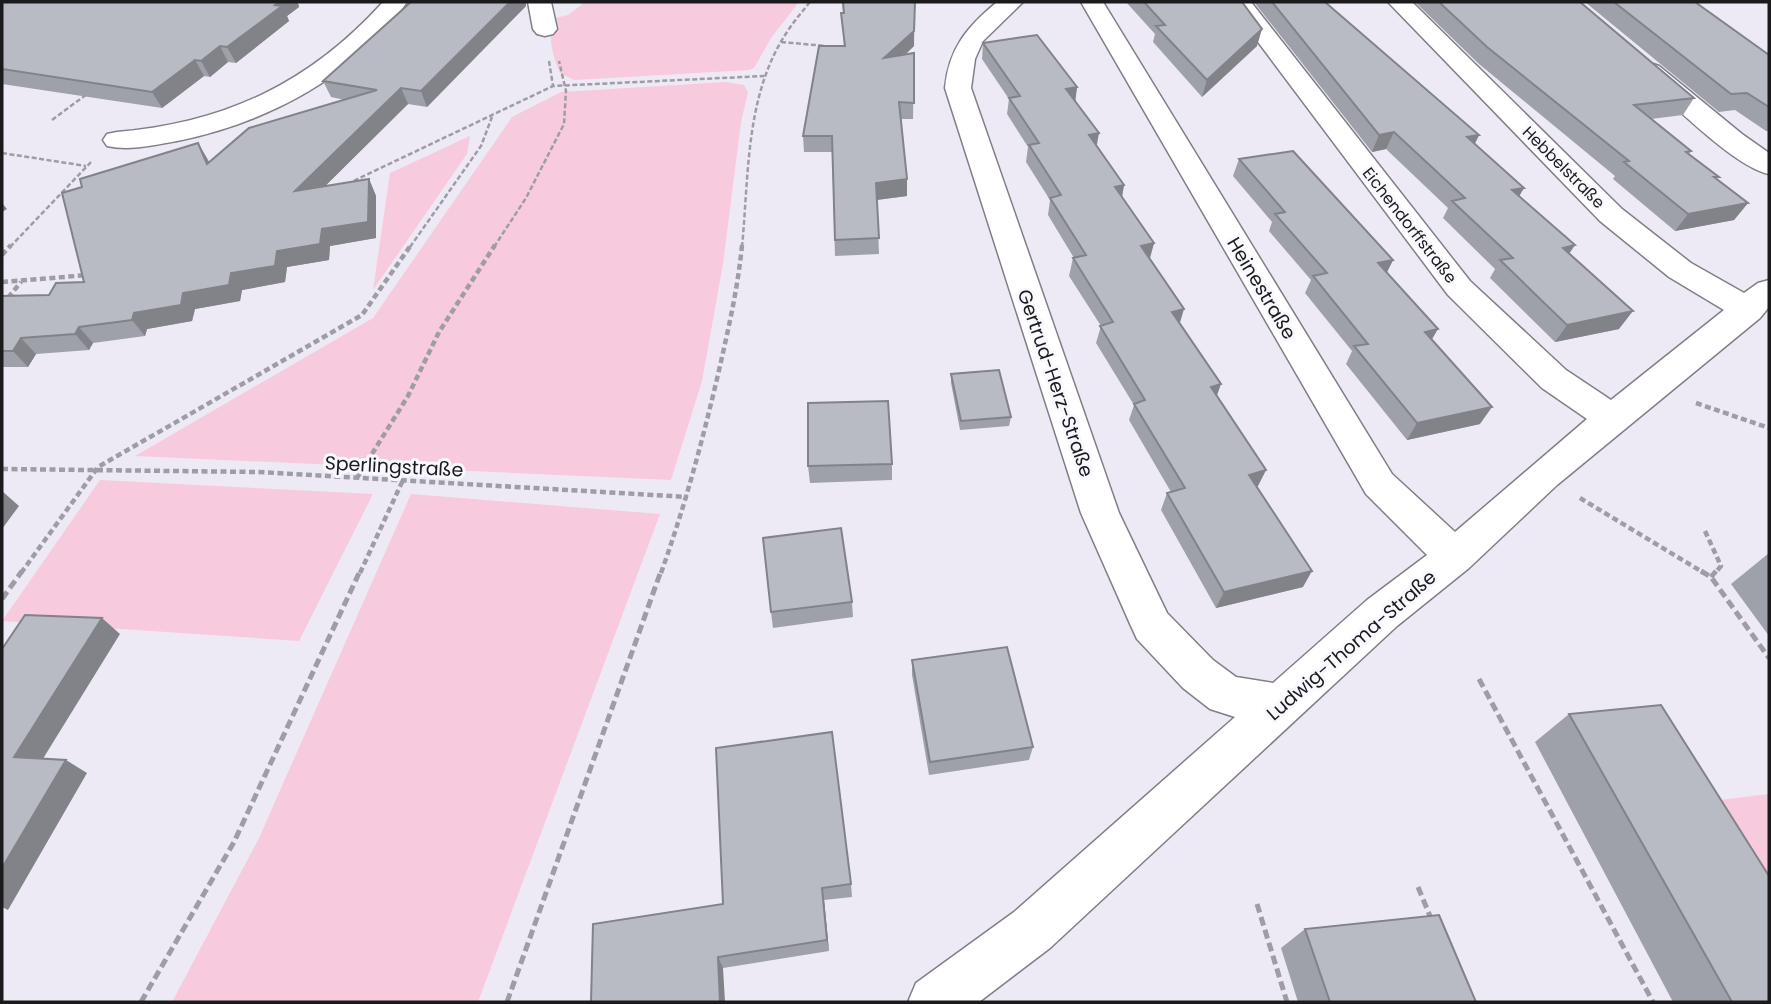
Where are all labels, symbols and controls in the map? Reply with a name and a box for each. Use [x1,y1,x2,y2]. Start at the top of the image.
street label: Hebbelstraße [1517,121,1610,214]
street label: Eichendorffstraße [1357,162,1462,288]
street label: Heinestraße [1220,232,1303,345]
street label: Gertrud-Herz-Straße [1011,286,1100,481]
street label: Sperlingstraße [324,449,464,484]
street label: Ludwig-Thoma-Straße [1261,564,1442,727]

